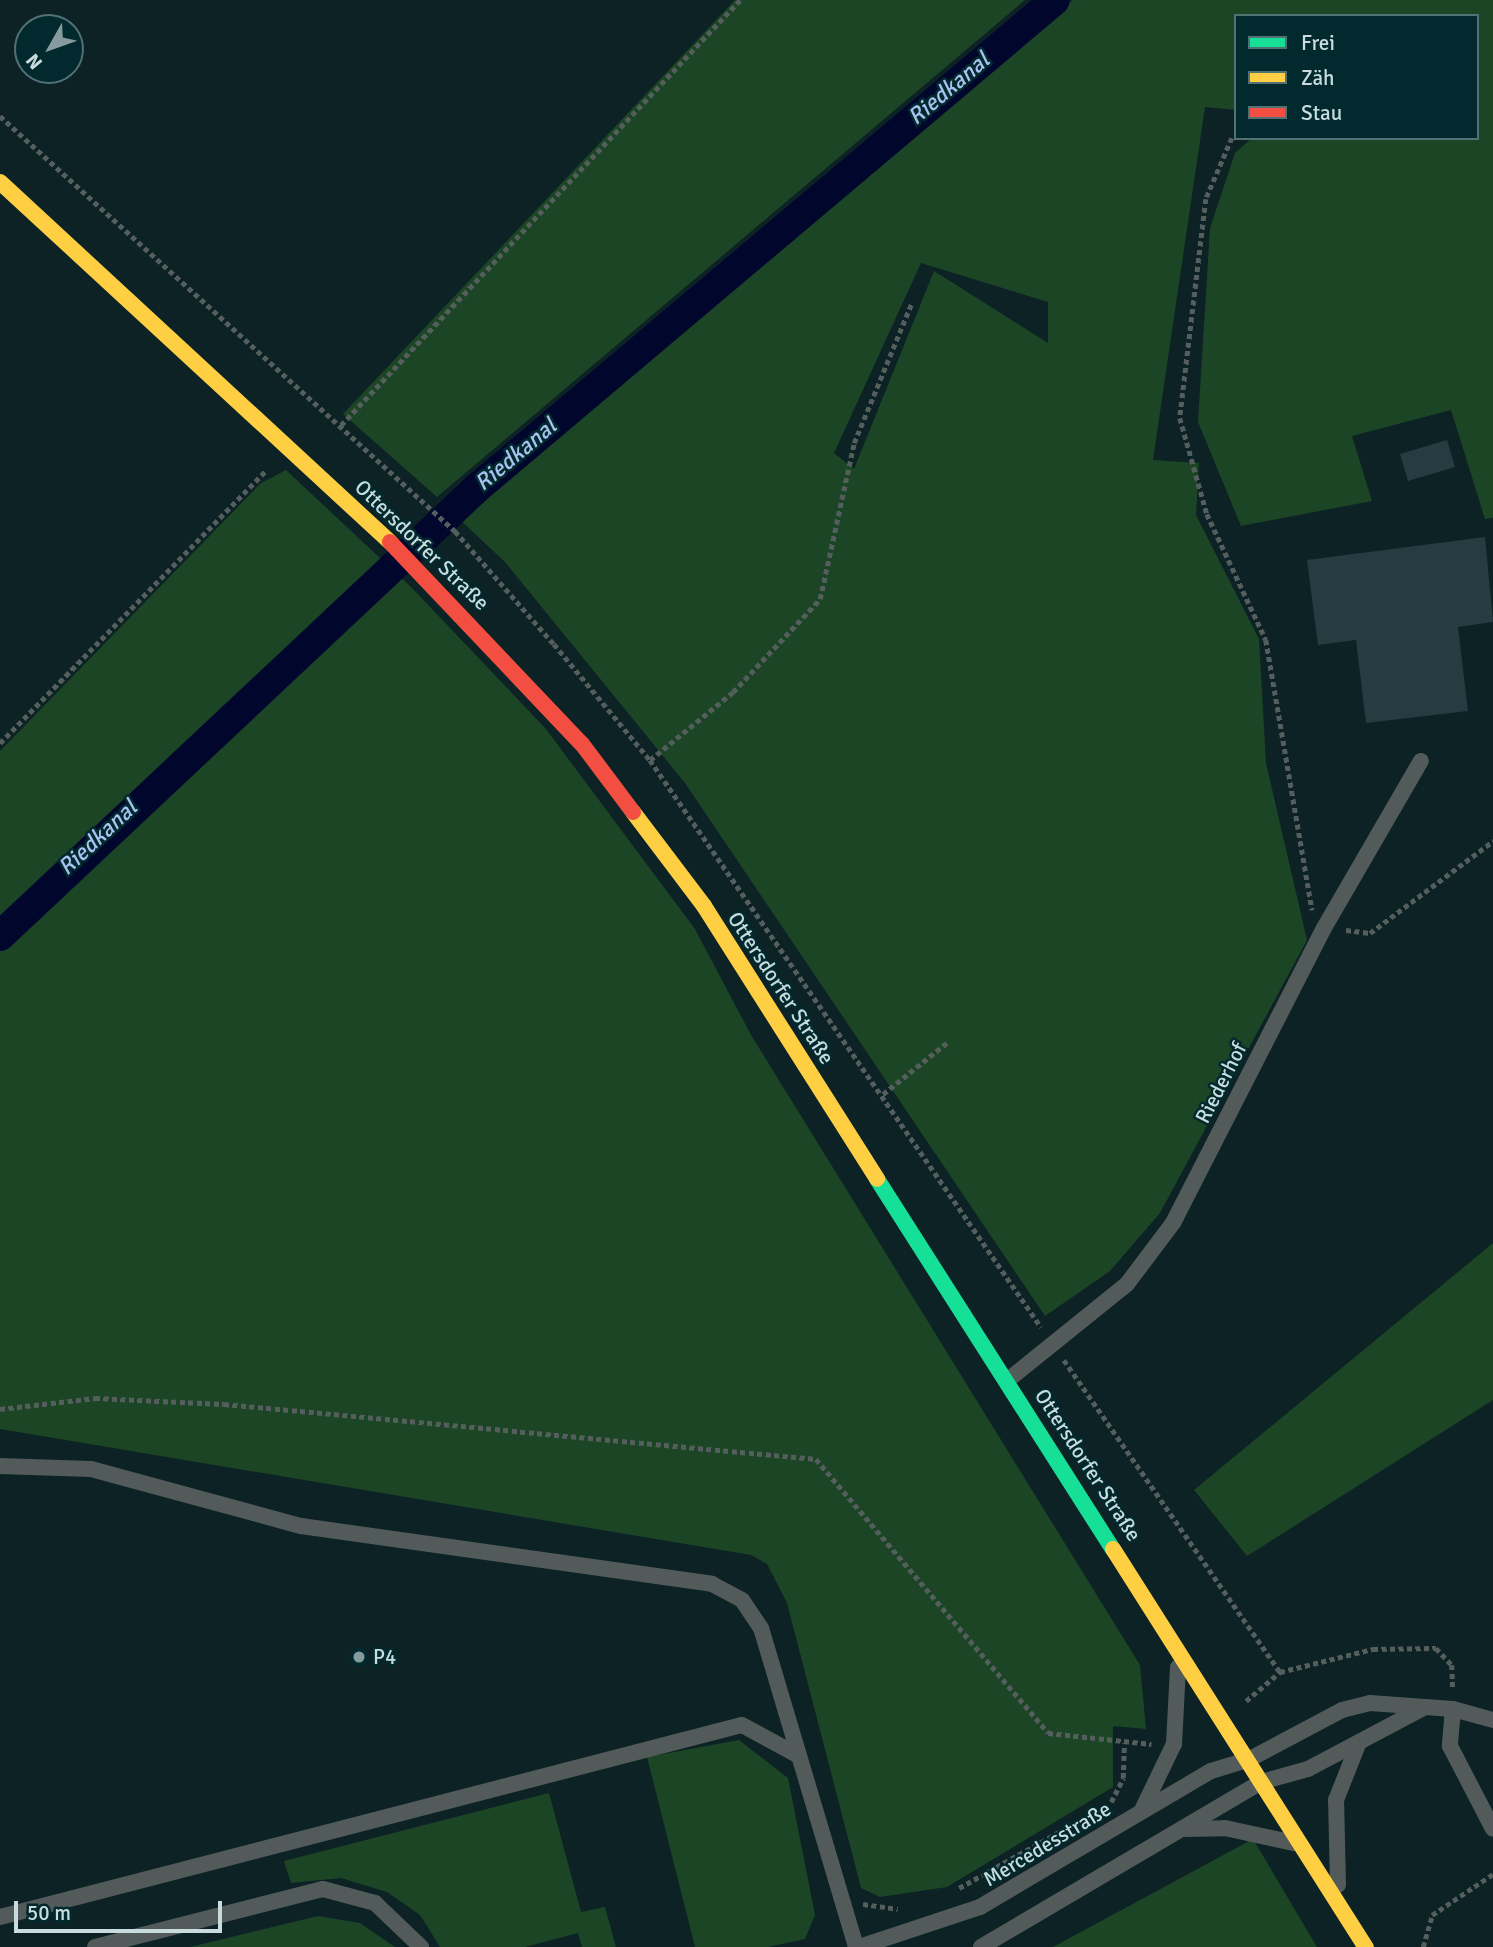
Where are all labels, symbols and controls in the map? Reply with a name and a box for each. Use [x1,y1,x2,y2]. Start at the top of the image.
north arrow [14,14,84,84]
legend [1234,14,1479,140]
text: Frei [1301,30,1335,56]
water label: Riedkanal [903,47,995,131]
text: N [21,48,48,74]
text: Zäh [1301,65,1335,91]
text: Stau [1301,100,1342,126]
water label: Riedkanal [470,413,562,497]
street label: Ottersdorfer Straße [350,475,494,615]
water label: Riedkanal [53,795,143,881]
street label: Ottersdorfer Straße [722,907,840,1069]
street label: Riederhof [1190,1038,1252,1128]
street label: Ottersdorfer Straße [1029,1384,1147,1546]
place label: P4 [373,1644,396,1670]
marker: P4 [351,1649,367,1665]
street label: Mercedesstraße [979,1796,1115,1892]
scale bar [18,1888,226,1932]
text: 50 m [27,1900,71,1926]

